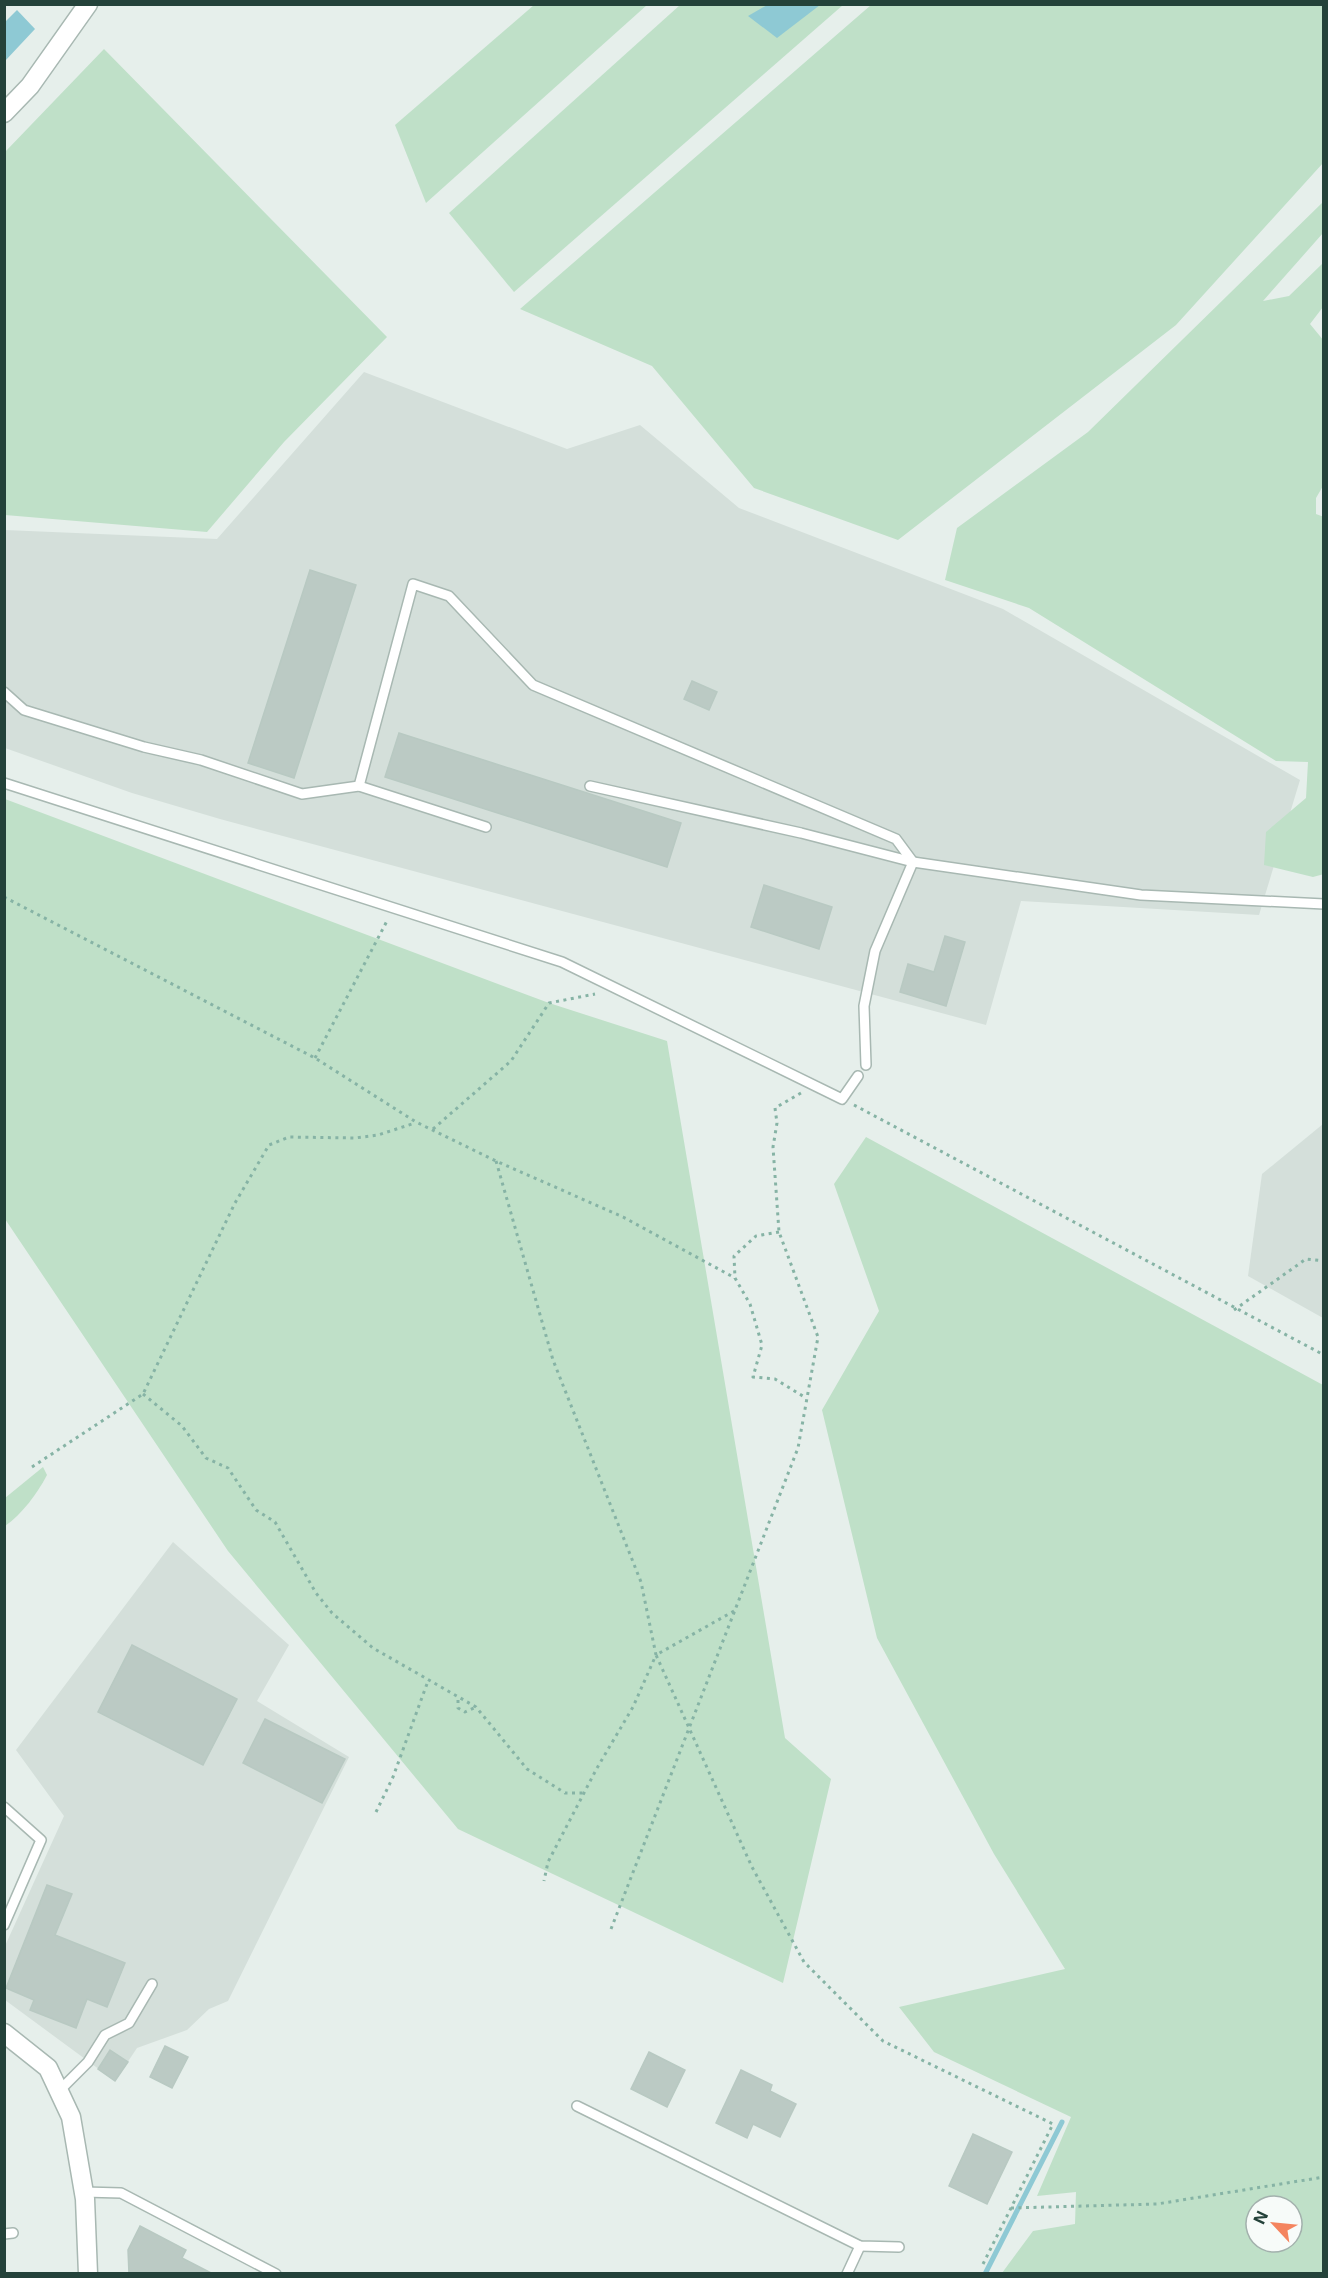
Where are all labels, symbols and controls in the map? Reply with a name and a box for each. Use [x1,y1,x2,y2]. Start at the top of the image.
north arrow [1244,2194,1304,2254]
text: N [1249,2208,1272,2227]

